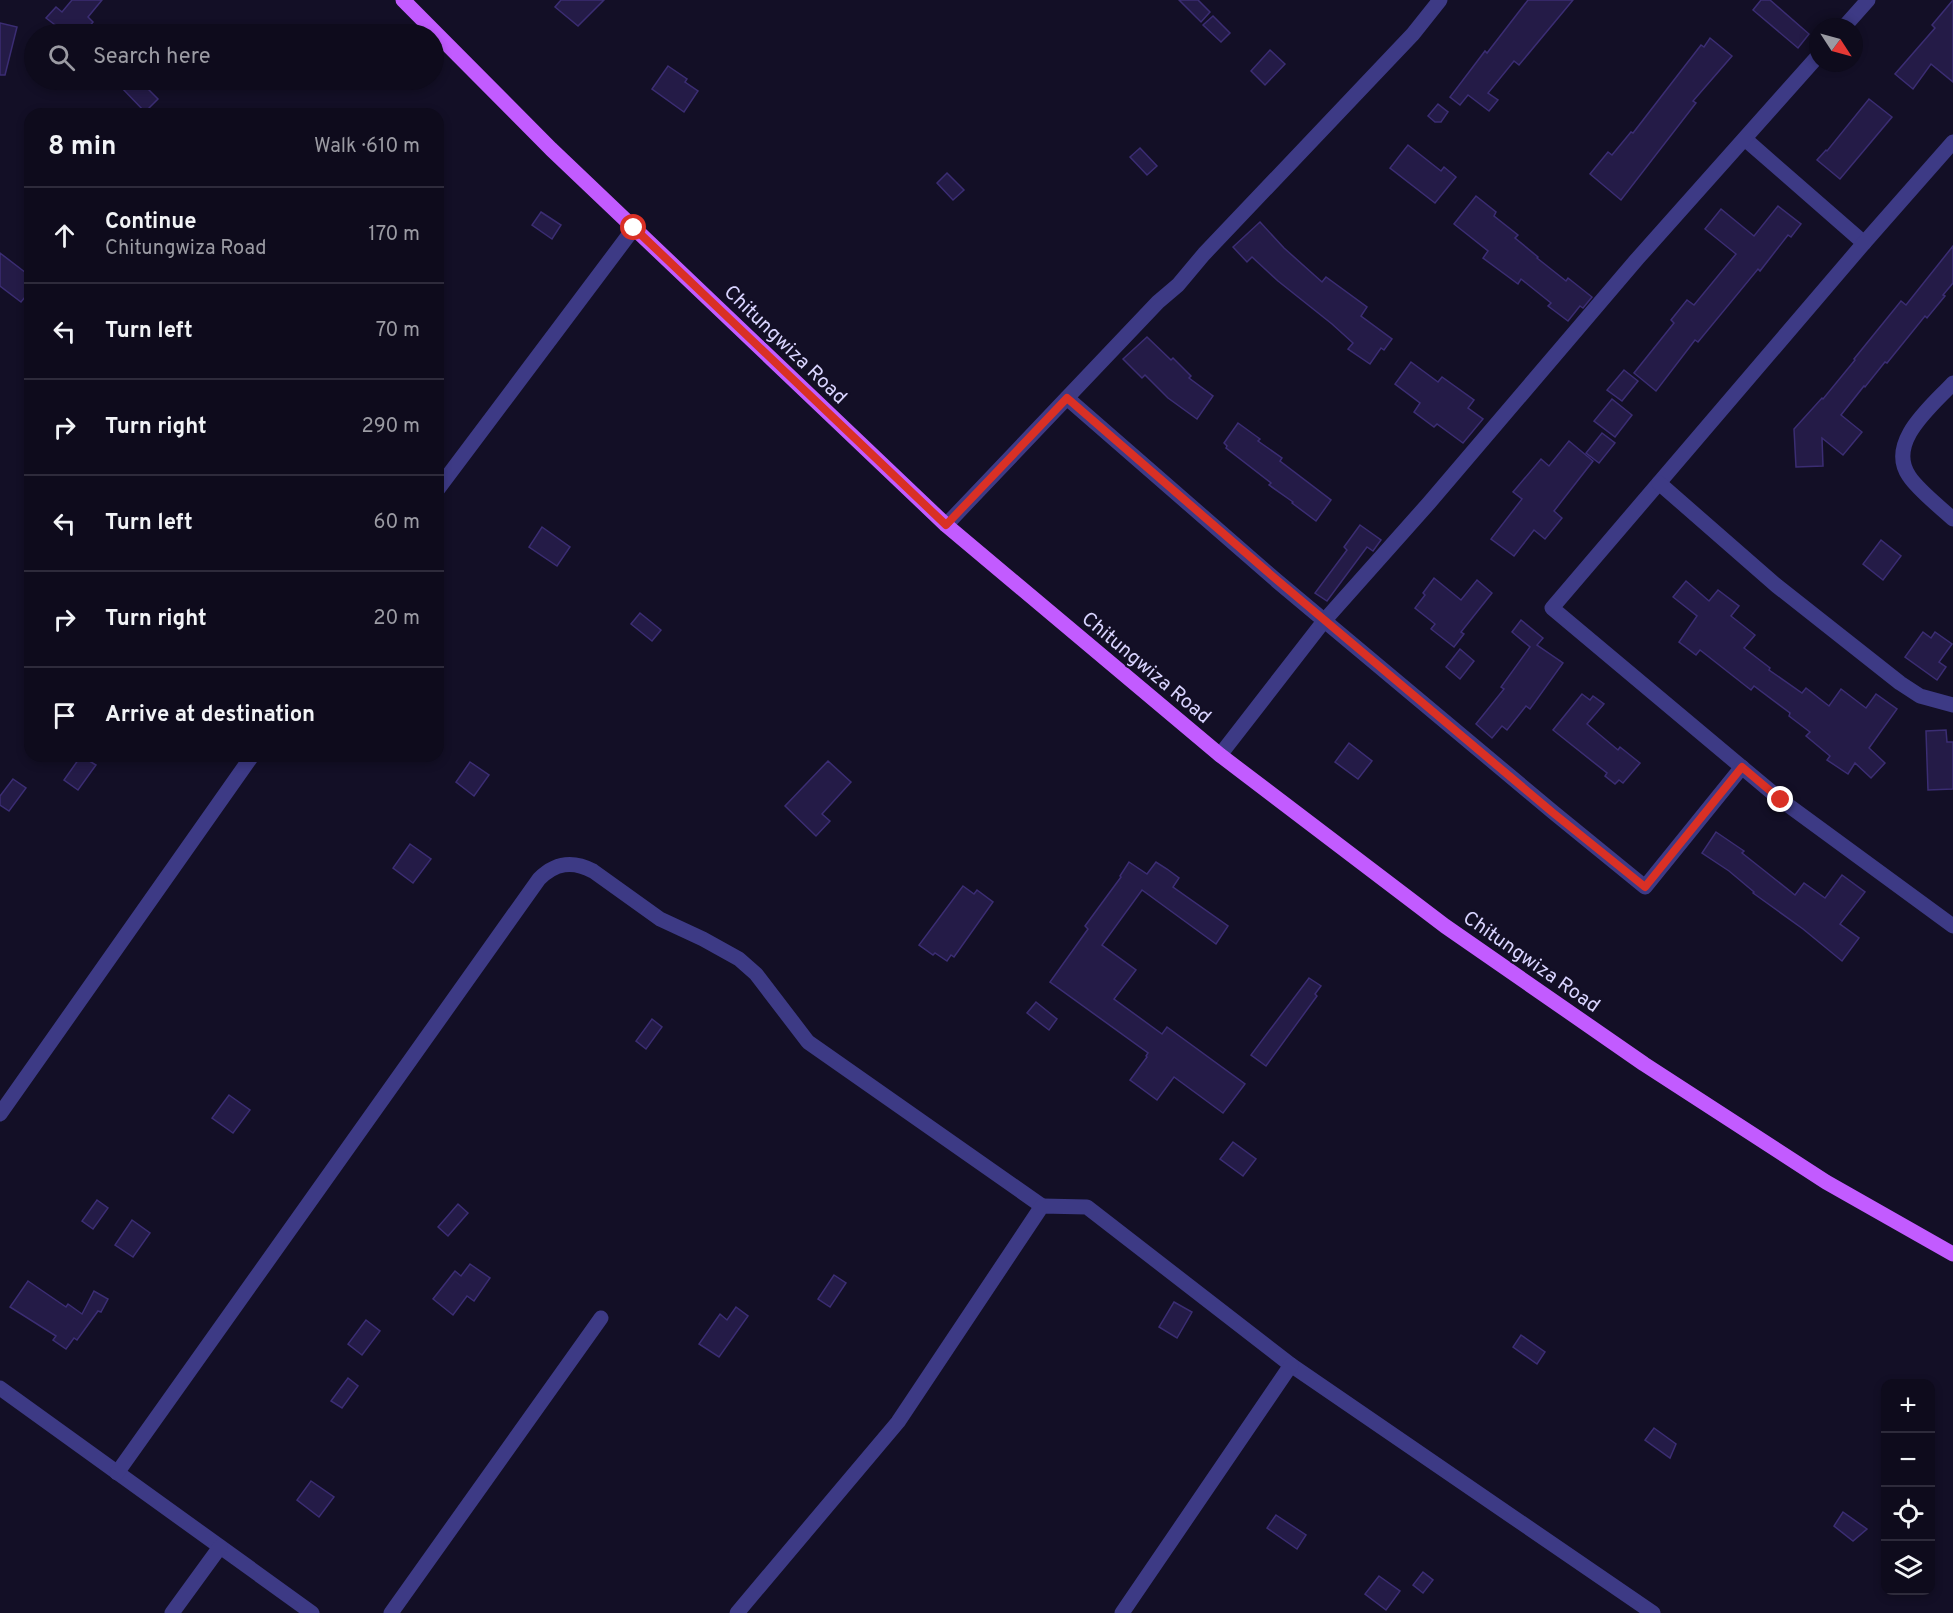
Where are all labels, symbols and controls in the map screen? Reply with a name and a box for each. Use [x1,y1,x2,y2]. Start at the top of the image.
north arrow [1809,18,1863,72]
search box [24,24,444,90]
icon: search [45,41,78,74]
text: Search here [93,44,211,71]
text: 8 min [48,131,116,164]
text: Walk · 610 m [314,134,420,160]
text: Continue [105,209,196,236]
route start [620,214,646,240]
icon: ahead [48,219,81,252]
text: 170 m [368,222,420,248]
text: Chitungwiza Road [105,236,267,262]
street label: Chitungwiza Road [717,280,852,411]
icon: left [48,315,81,348]
text: Turn left [105,318,193,345]
text: 70 m [376,318,420,344]
icon: right [48,411,81,444]
text: Turn right [105,414,207,441]
text: 290 m [362,414,420,440]
icon: left [48,507,81,540]
text: Turn left [105,510,193,537]
text: 60 m [374,510,420,536]
icon: right [48,603,81,636]
text: Turn right [105,606,207,633]
text: 20 m [373,606,420,632]
street label: Chitungwiza Road [1075,607,1216,730]
icon: arrive [48,699,81,732]
text: Arrive at destination [105,702,315,729]
route end [1767,786,1793,812]
street label: Chitungwiza Road [1457,906,1604,1020]
map controls [1881,1379,1935,1595]
button: + [1881,1379,1935,1433]
button: − [1881,1433,1935,1487]
button: locate [1881,1487,1935,1541]
button: layers [1881,1541,1935,1595]

